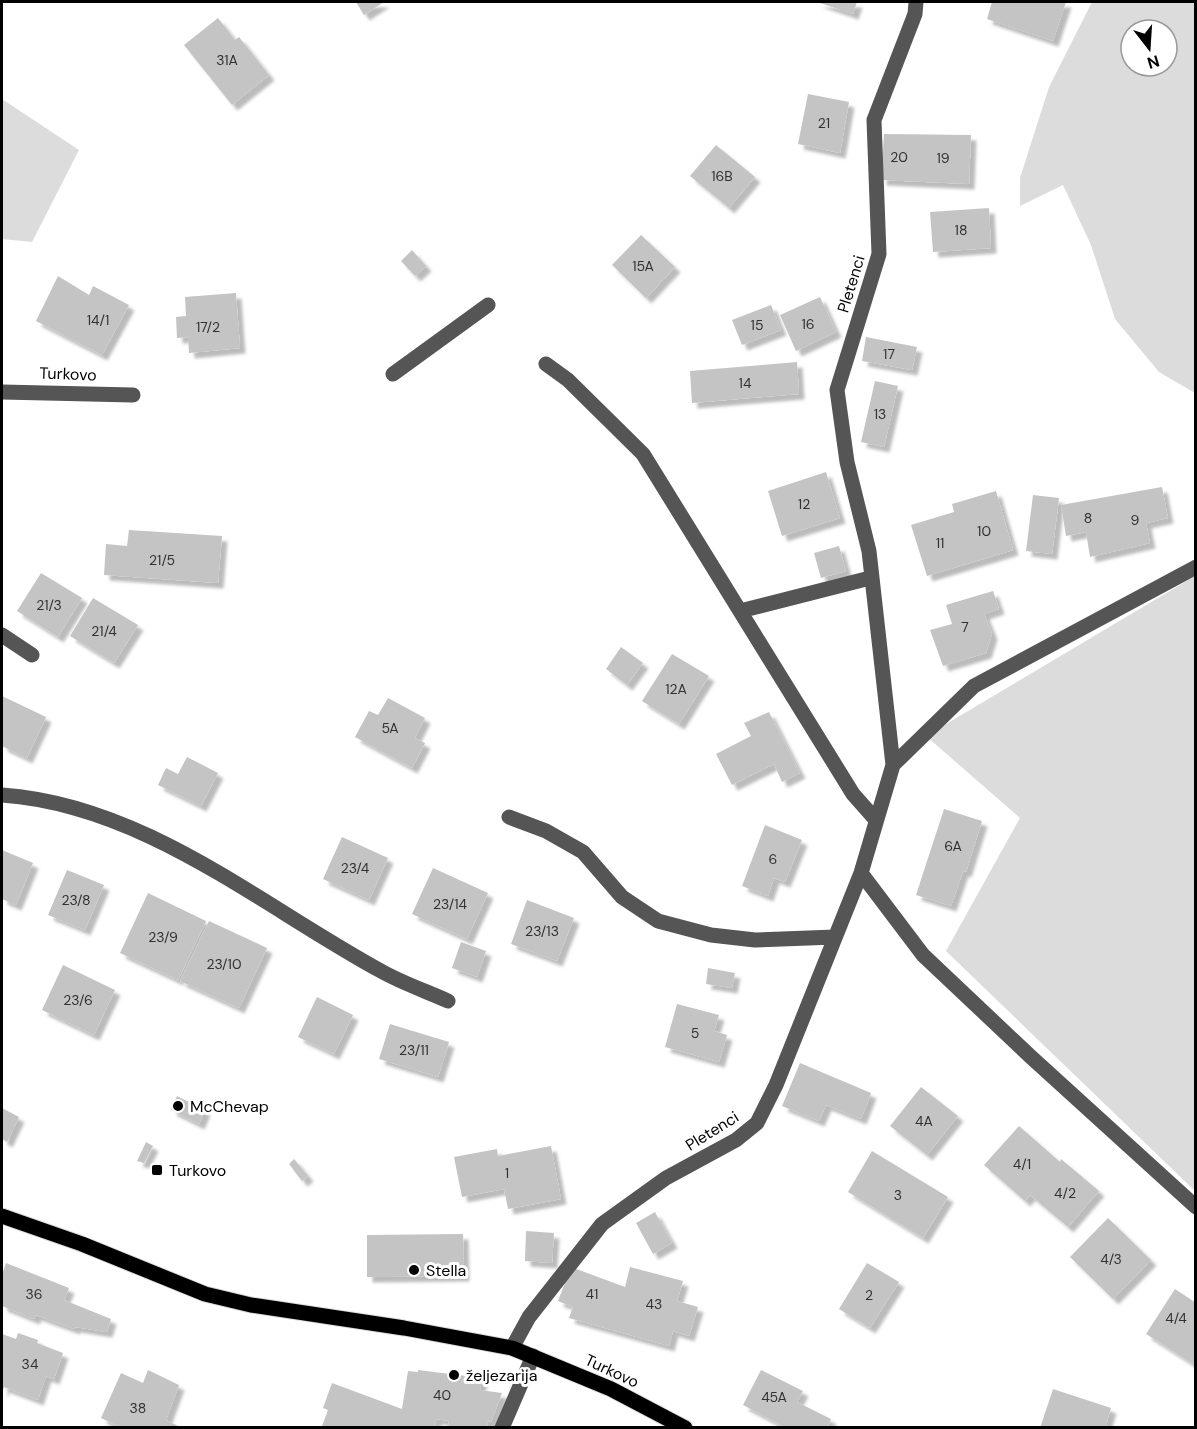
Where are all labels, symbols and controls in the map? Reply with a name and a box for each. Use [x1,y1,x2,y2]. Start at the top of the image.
north arrow [1119,18,1179,78]
text: N [1145,50,1162,74]
house number: 31A [216,51,238,69]
house number: 21 [818,114,830,132]
house number: 20 [890,148,908,166]
house number: 19 [936,149,950,167]
house number: 16B [711,167,733,185]
house number: 18 [955,221,967,239]
street label: Pletenci [832,253,870,315]
house number: 15A [632,257,654,275]
house number: 14/1 [87,311,109,329]
house number: 16 [801,315,815,333]
house number: 15 [751,316,763,334]
house number: 17/2 [196,318,220,336]
house number: 17 [883,345,895,363]
street label: Turkovo [39,363,97,385]
house number: 14 [739,374,752,392]
house number: 13 [874,405,886,423]
house number: 12 [798,495,810,513]
house number: 8 [1084,509,1092,527]
house number: 9 [1131,511,1140,529]
house number: 10 [977,522,991,540]
house number: 11 [936,534,944,552]
house number: 21/5 [149,551,175,569]
house number: 21/3 [36,596,62,614]
house number: 7 [961,618,969,636]
house number: 21/4 [91,622,117,640]
house number: 12A [665,680,687,698]
house number: 5A [381,719,399,737]
house number: 6A [944,837,962,855]
house number: 6 [769,850,777,868]
house number: 23/4 [341,859,370,877]
house number: 23/8 [61,891,91,909]
house number: 23/14 [433,895,468,913]
house number: 23/13 [525,922,559,940]
house number: 23/9 [148,928,178,946]
house number: 23/10 [206,955,242,973]
house number: 23/6 [63,991,93,1009]
house number: 5 [691,1024,699,1042]
house number: 23/11 [399,1041,429,1059]
place label: McChevap [190,1096,269,1117]
marker: McChevap [171,1099,185,1113]
street label: Pletenci [681,1106,743,1156]
house number: 4A [915,1112,933,1130]
house number: 4/1 [1013,1155,1031,1173]
place label: Turkovo [169,1160,226,1181]
marker: Turkovo [150,1163,164,1177]
house number: 1 [505,1164,509,1182]
house number: 4/2 [1054,1184,1076,1202]
house number: 3 [894,1186,902,1204]
house number: 4/3 [1100,1250,1122,1268]
place label: Stella [426,1260,466,1281]
marker: Stella [407,1263,421,1277]
house number: 36 [25,1285,43,1303]
house number: 41 [586,1285,598,1303]
house number: 2 [865,1286,873,1304]
house number: 43 [646,1295,662,1313]
house number: 4/4 [1165,1309,1187,1327]
street label: Turkovo [582,1349,642,1393]
house number: 34 [22,1355,39,1373]
place label: željezarija [466,1365,537,1386]
marker: željezarija [447,1368,461,1382]
house number: 40 [433,1386,451,1404]
house number: 45A [761,1388,787,1406]
house number: 38 [130,1399,146,1417]

